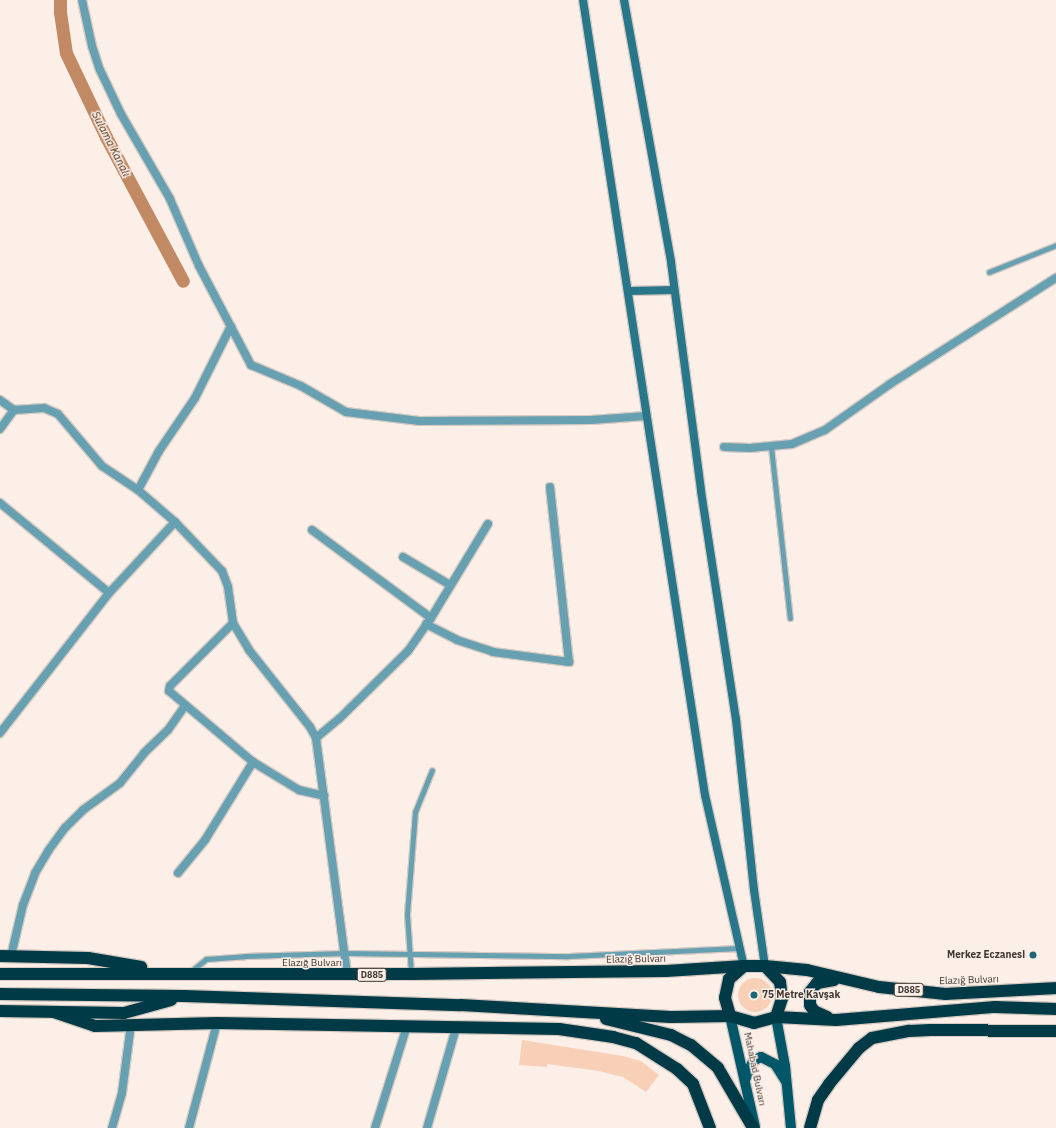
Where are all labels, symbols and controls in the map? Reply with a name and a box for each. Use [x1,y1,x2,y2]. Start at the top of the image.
water label: Sulama Kanalı [89,109,133,179]
place label: Merkez Eczanesi [947,949,1025,961]
marker: Merkez Eczanesi [1028,950,1038,960]
street label: Elazığ Bulvarı [606,952,666,966]
street label: Elazığ Bulvarı [282,957,342,969]
road number: D885 [356,968,388,982]
street label: Elazığ Bulvarı [939,973,999,987]
road number: D885 [893,983,925,997]
place label: 75 Metre Kavşak [762,989,840,1001]
marker: 75 Metre Kavşak [749,990,759,1000]
street label: Mahabad Bulvarı [741,1031,769,1107]

